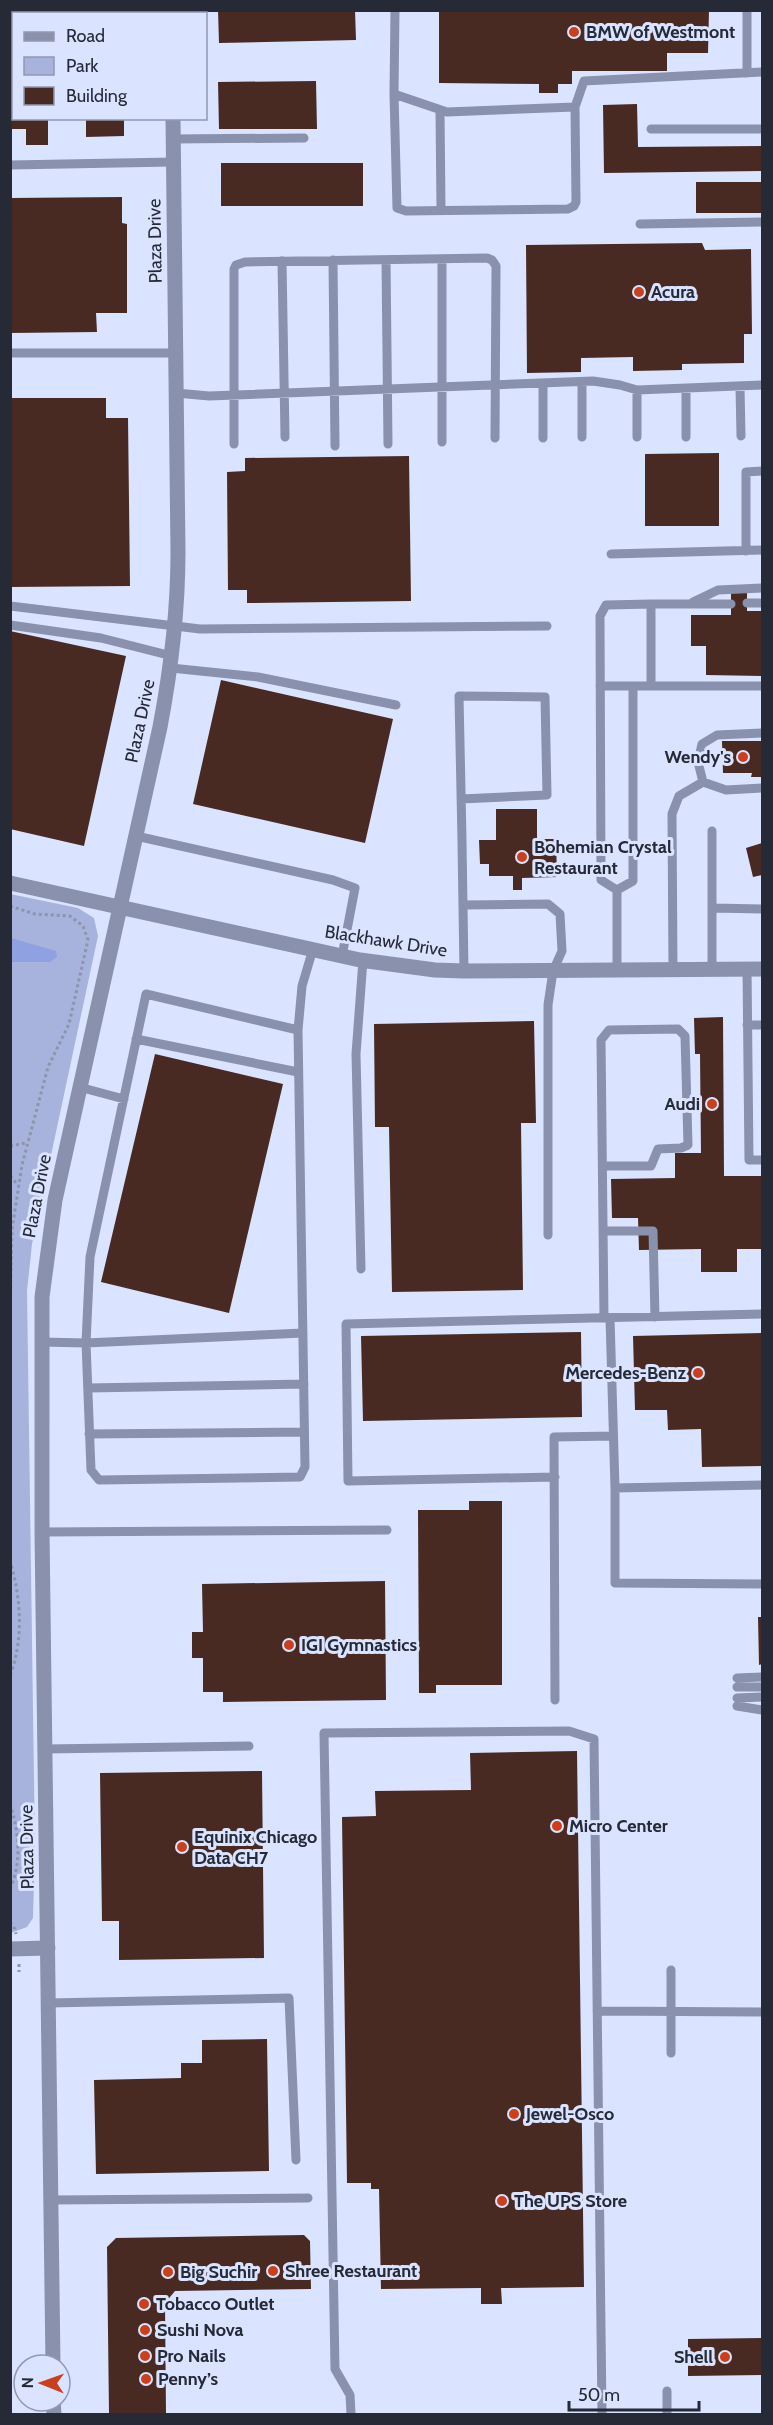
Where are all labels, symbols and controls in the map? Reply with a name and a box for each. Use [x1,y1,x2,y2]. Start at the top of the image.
legend [12,12,207,120]
place label: BMW of Westmont [586,21,735,43]
text: Road [66,25,105,47]
marker: BMW of Westmont [567,25,581,39]
text: Park [66,55,99,77]
text: Building [66,85,128,107]
street label: Plaza Drive [143,198,167,284]
place label: Acura [651,281,695,303]
marker: Acura [632,285,646,299]
street label: Plaza Drive [120,677,160,765]
place label: Wendy's [664,746,731,768]
marker: Wendy's [736,750,750,764]
place label: Bohemian Crystal Restaurant [534,836,672,879]
marker: Bohemian Crystal Restaurant [515,850,529,864]
street label: Blackhawk Drive [323,920,449,962]
place label: Audi [665,1093,700,1115]
marker: Audi [705,1097,719,1111]
street label: Plaza Drive [18,1152,56,1240]
place label: Mercedes-Benz [565,1362,686,1384]
marker: Mercedes-Benz [691,1366,705,1380]
place label: IGI Gymnastics [301,1634,417,1656]
marker: IGI Gymnastics [282,1638,296,1652]
street label: Plaza Drive [15,1804,39,1890]
place label: Micro Center [569,1815,668,1837]
marker: Micro Center [550,1819,564,1833]
place label: Equinix Chicago Data CH7 [194,1826,317,1869]
marker: Equinix Chicago Data CH7 [175,1840,189,1854]
place label: Jewel-Osco [525,2103,614,2125]
marker: Jewel-Osco [507,2107,521,2121]
place label: The UPS Store [514,2190,627,2212]
marker: The UPS Store [495,2194,509,2208]
place label: Shree Restaurant [285,2260,417,2282]
place label: Big Suchir [180,2261,257,2283]
marker: Shree Restaurant [266,2264,280,2278]
marker: Big Suchir [161,2265,175,2279]
place label: Tobacco Outlet [156,2293,275,2315]
marker: Tobacco Outlet [137,2297,151,2311]
place label: Sushi Nova [157,2319,244,2341]
marker: Sushi Nova [138,2323,152,2337]
place label: Pro Nails [157,2345,226,2367]
place label: Shell [674,2346,713,2368]
marker: Pro Nails [138,2349,152,2363]
marker: Shell [718,2350,732,2364]
north arrow [12,2353,72,2413]
place label: Penny’s [158,2368,219,2390]
marker: Penny’s [139,2372,153,2386]
scale bar [569,2374,700,2412]
text: N [18,2377,37,2389]
text: 50 m [578,2384,620,2406]

